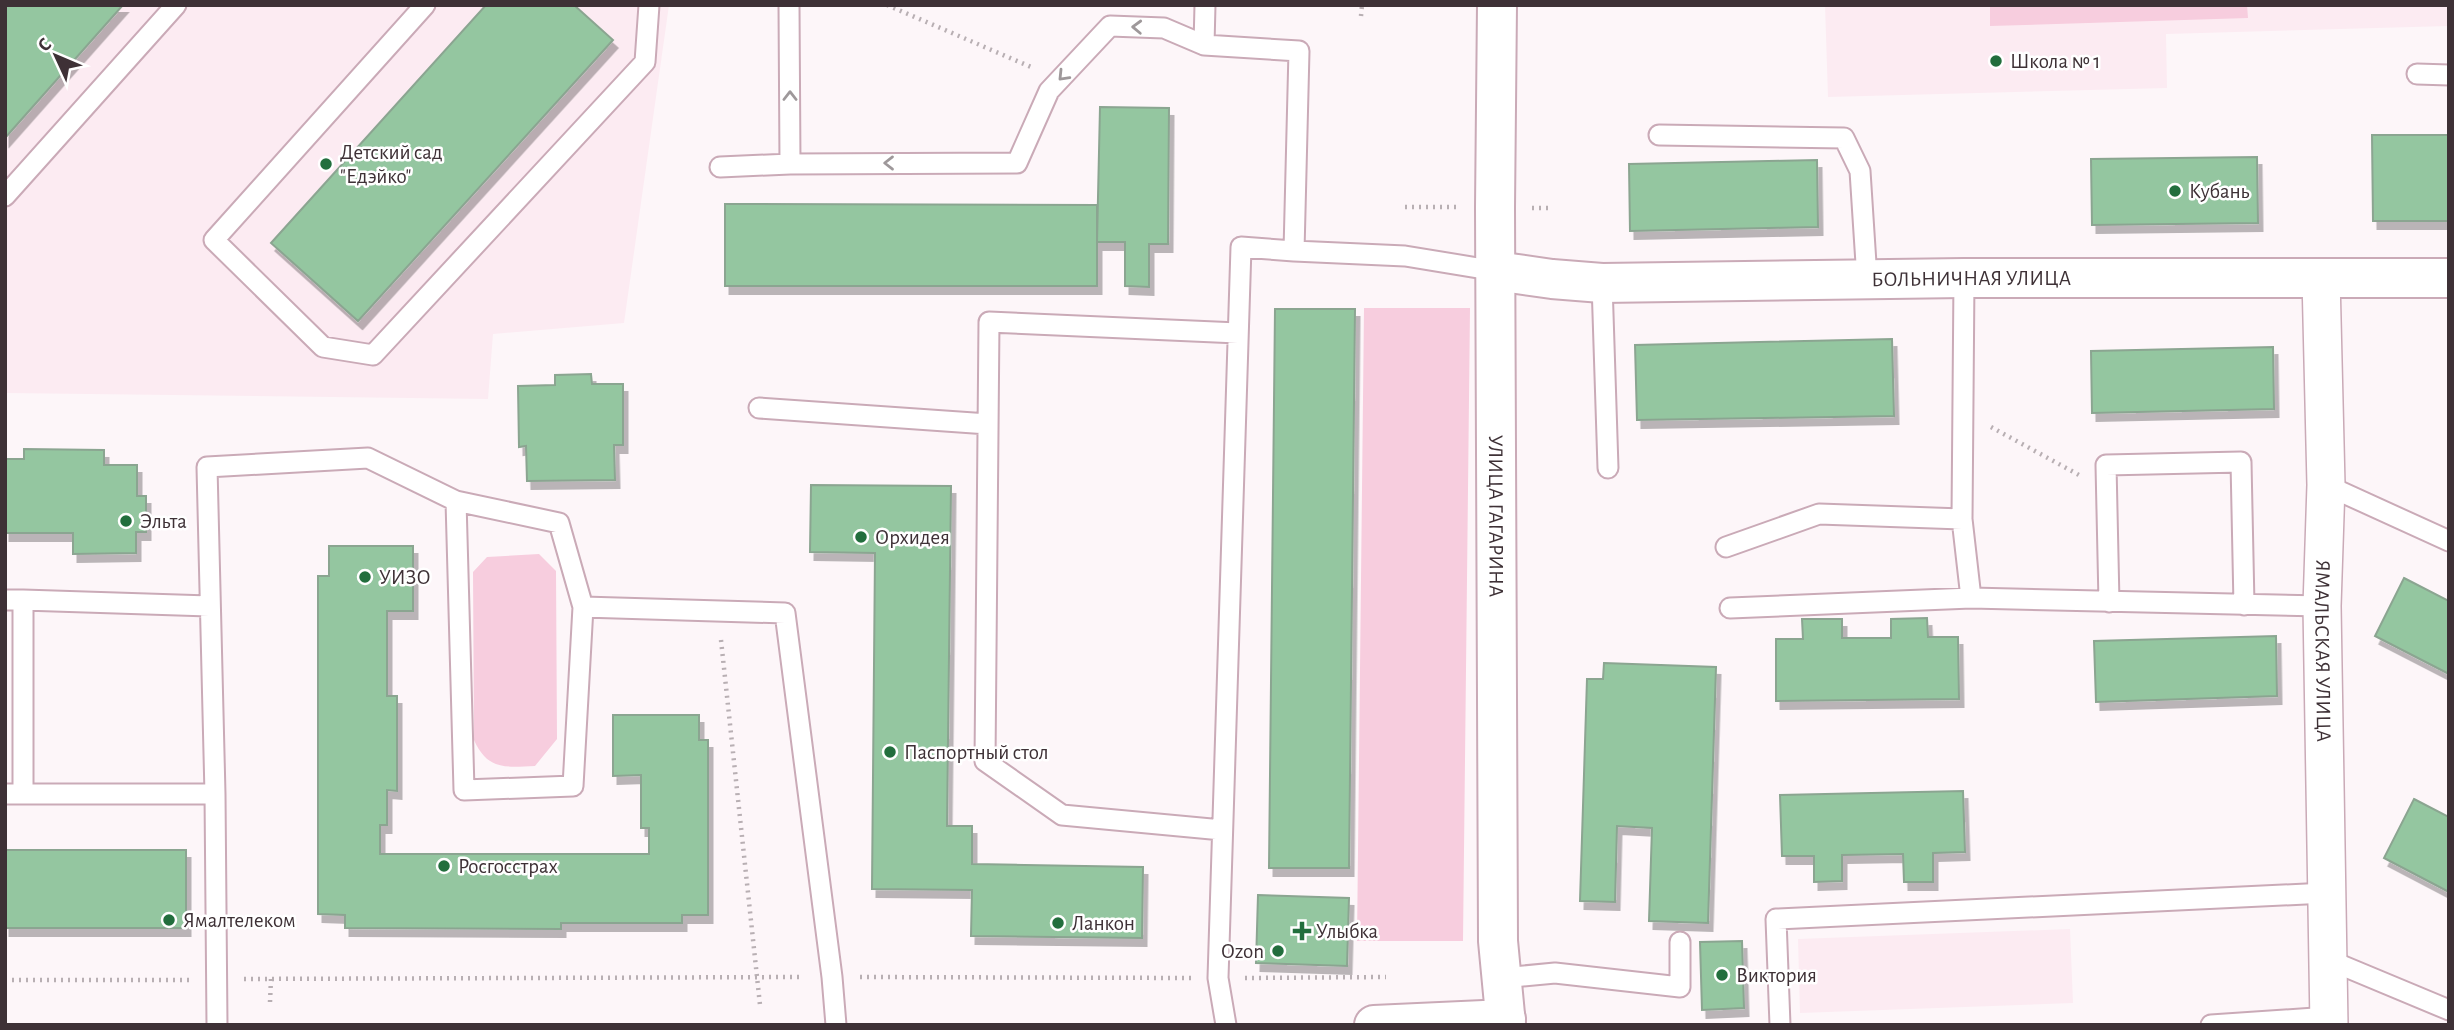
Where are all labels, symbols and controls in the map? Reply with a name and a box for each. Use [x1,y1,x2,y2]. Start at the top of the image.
one-way arrow [1131,19,1142,35]
north arrow [21,21,91,91]
text: С [34,35,55,56]
place label: Школа № 1 [2010,51,2101,72]
marker: Школа № 1 [1988,53,2004,69]
one-way arrow [1059,68,1071,81]
one-way arrow [782,90,798,101]
place label: Детский сад "Едэйко" [340,142,443,187]
marker: Детский сад "Едэйко" [318,156,334,172]
one-way arrow [883,156,894,171]
place label: Кубань [2189,181,2250,202]
marker: Кубань [2167,183,2183,199]
street label: БОЛЬНИЧНАЯ УЛИЦА [1871,268,2071,290]
street label: УЛИЦА ГАГАРИНА [1485,435,1507,597]
place label: Эльта [140,511,187,532]
marker: Эльта [118,513,134,529]
place label: Орхидея [875,527,950,548]
marker: Орхидея [853,529,869,545]
street label: ЯМАЛЬСКАЯ УЛИЦА [2311,559,2334,742]
place label: УИЗО [379,567,431,588]
marker: УИЗО [357,569,373,585]
place label: Паспортный стол [904,742,1048,763]
marker: Паспортный стол [882,744,898,760]
place label: Росгосстрах [458,856,558,877]
marker: Росгосстрах [436,858,452,874]
place label: Ямалтелеком [183,910,296,931]
marker: Ямалтелеком [161,912,177,928]
place label: Ланкон [1072,913,1135,934]
marker: Ланкон [1050,915,1066,931]
place label: Улыбка [1316,921,1378,942]
marker: Улыбка [1294,923,1310,939]
place label: Ozon [1221,941,1264,962]
marker: Ozon [1270,943,1286,959]
place label: Виктория [1736,965,1817,986]
marker: Виктория [1714,967,1730,983]

